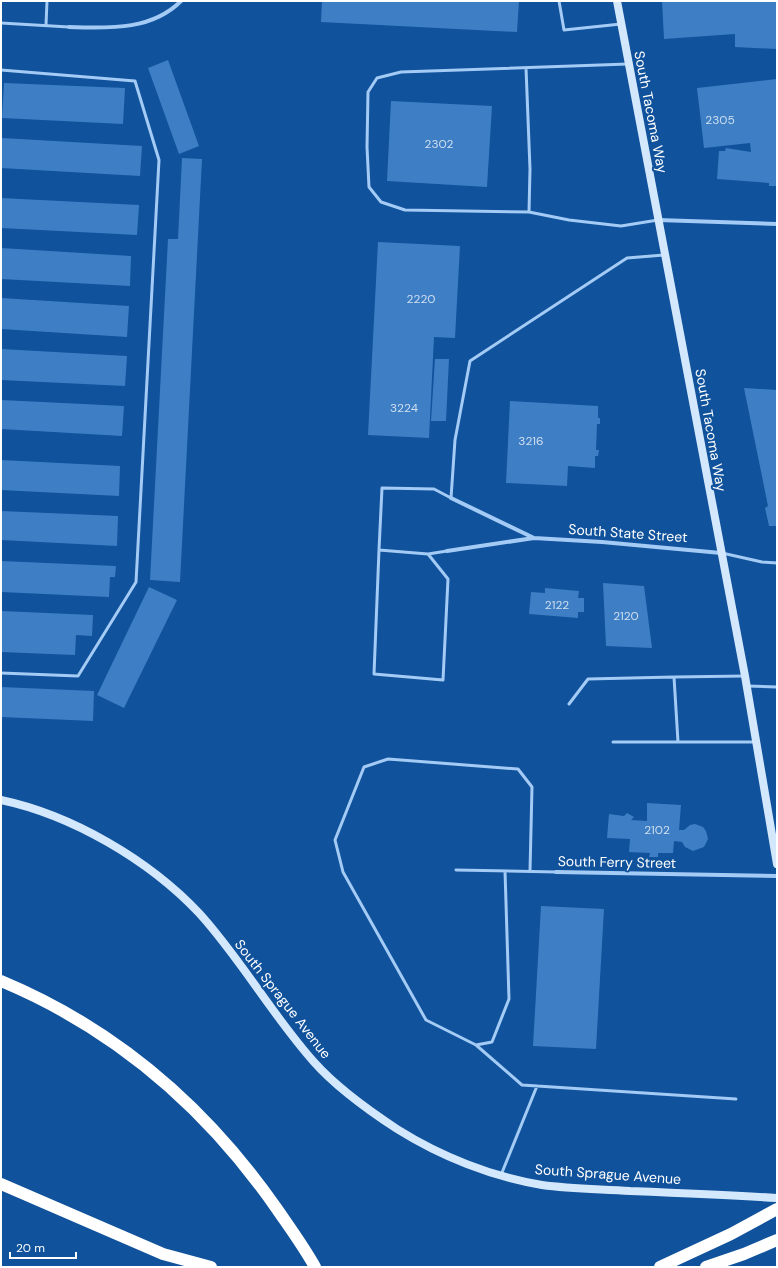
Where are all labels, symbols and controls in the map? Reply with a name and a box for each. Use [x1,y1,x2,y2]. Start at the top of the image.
street label: South Tacoma Way [630,49,672,175]
house number: 2305 [705,112,735,128]
house number: 2302 [424,136,454,152]
house number: 2220 [407,291,435,307]
street label: South Tacoma Way [691,367,731,493]
house number: 3224 [390,400,418,416]
house number: 3216 [518,433,544,449]
street label: South State Street [568,520,688,546]
house number: 2122 [545,597,569,613]
house number: 2120 [613,608,639,624]
house number: 2102 [644,822,670,838]
street label: South Ferry Street [558,852,676,872]
street label: South Sprague Avenue [231,936,335,1062]
street label: South Sprague Avenue [534,1160,682,1188]
scale bar [10,1234,76,1260]
text: 20 m [16,1240,45,1256]

